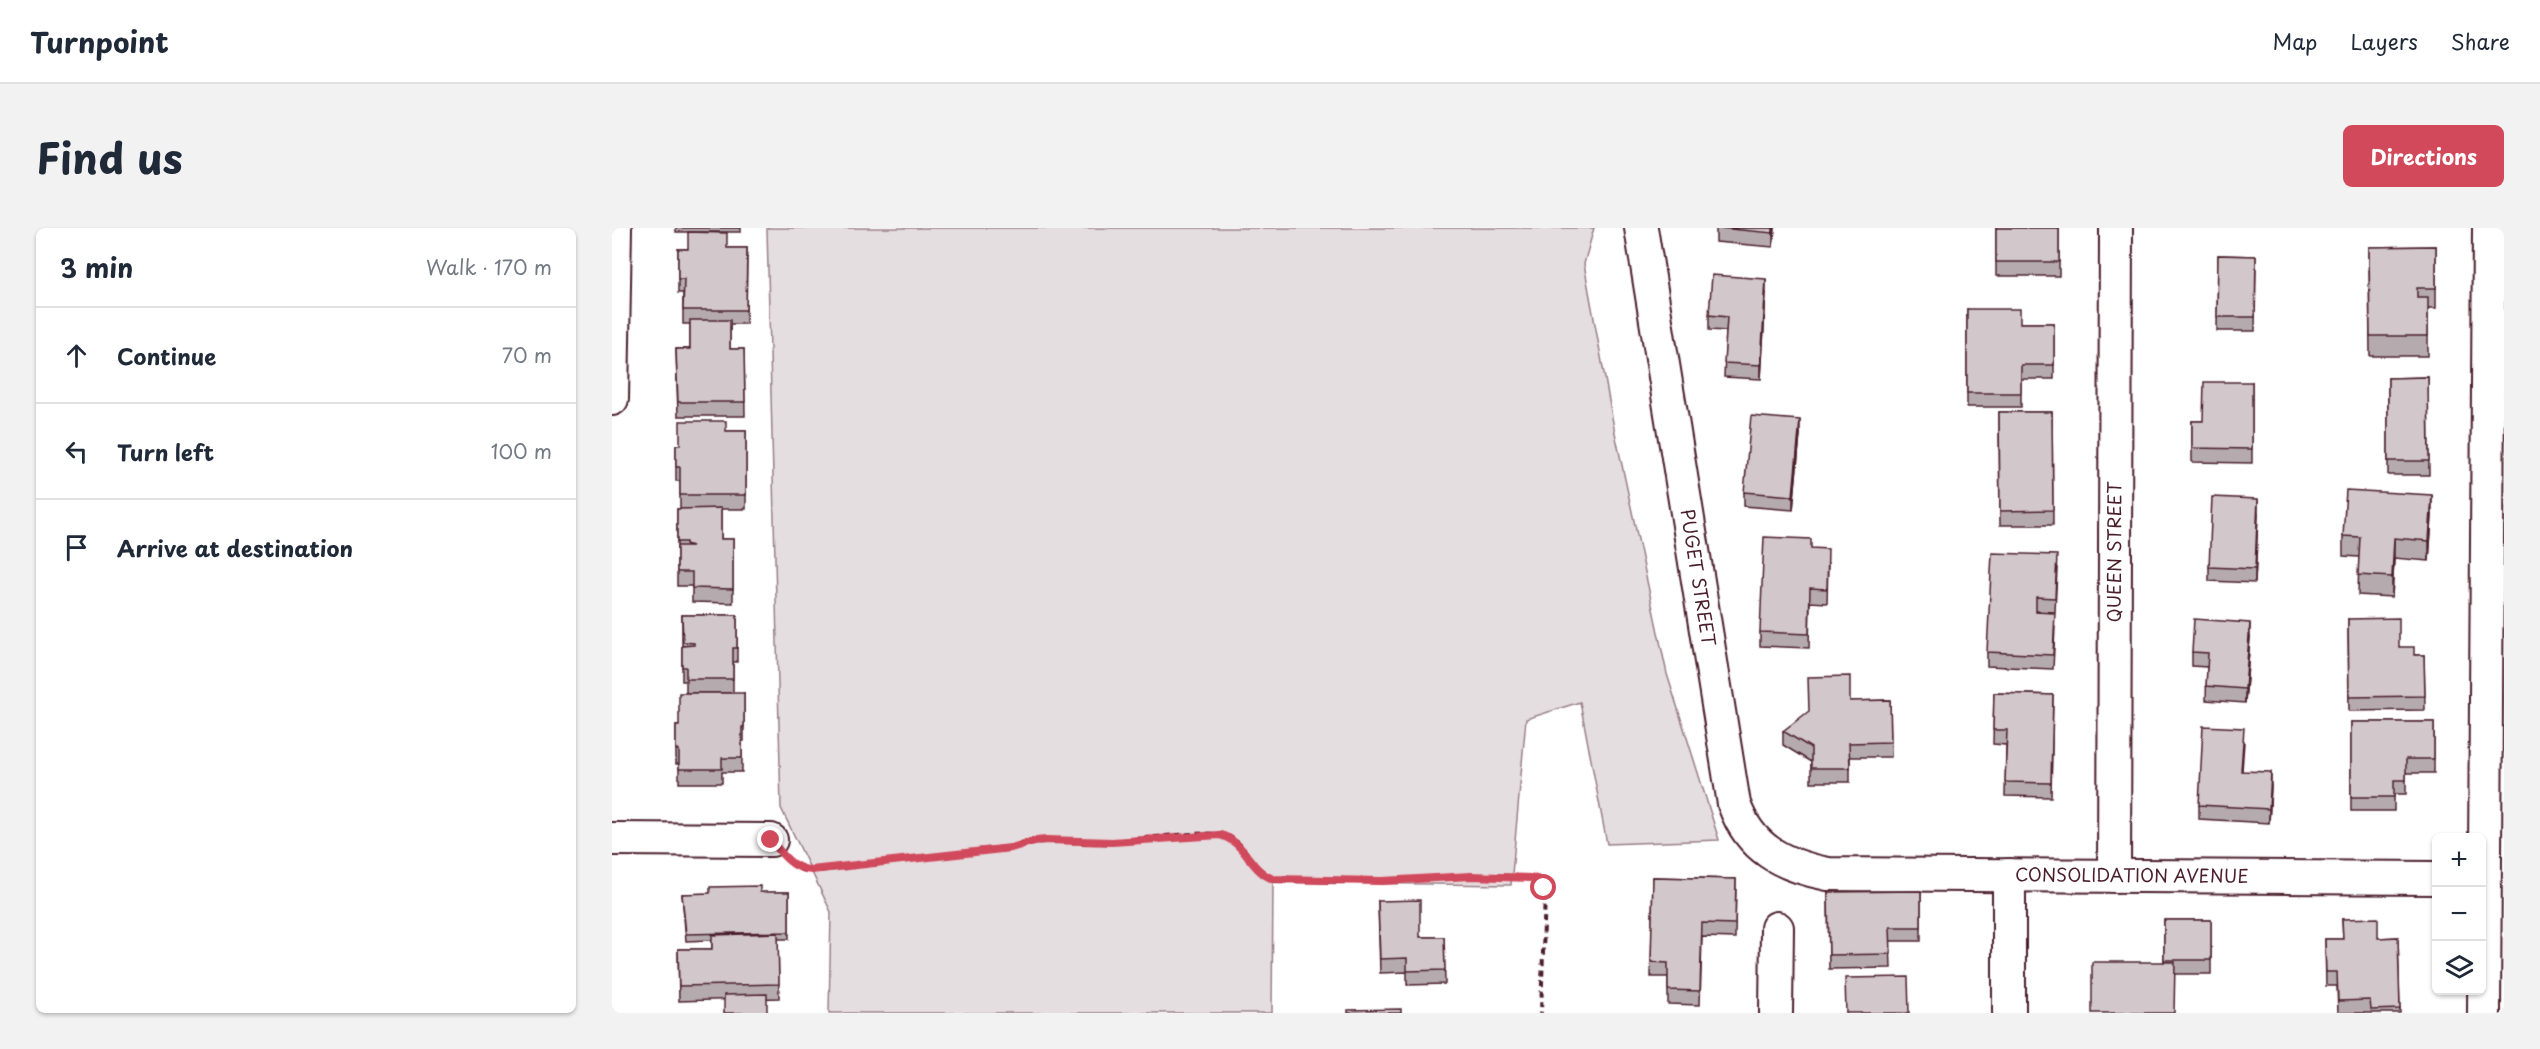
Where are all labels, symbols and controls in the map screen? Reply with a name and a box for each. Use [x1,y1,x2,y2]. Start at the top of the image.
text: Turnpoint [30,20,169,63]
text: Map [2273,25,2317,57]
text: Layers [2350,25,2418,57]
text: Share [2451,25,2510,57]
text: Find us [36,125,183,188]
button: Directions [2343,125,2504,187]
text: 3 min [60,248,133,287]
text: Walk · 170 m [426,252,552,282]
icon: ahead [60,339,93,372]
text: Continue [117,339,216,372]
text: 70 m [502,340,552,370]
icon: left [60,435,93,468]
text: Turn left [117,435,214,468]
text: 100 m [491,436,552,466]
street label: QUEEN STREET [2100,481,2127,623]
street label: PUGET STREET [1675,507,1723,648]
icon: arrive [60,531,93,564]
text: Arrive at destination [117,531,353,564]
route end [757,826,783,852]
map controls [2432,833,2486,995]
button: + [2432,833,2486,887]
street label: CONSOLIDATION AVENUE [2015,860,2249,889]
route start [1530,874,1556,900]
button: − [2432,887,2486,941]
button: layers [2432,941,2486,995]

